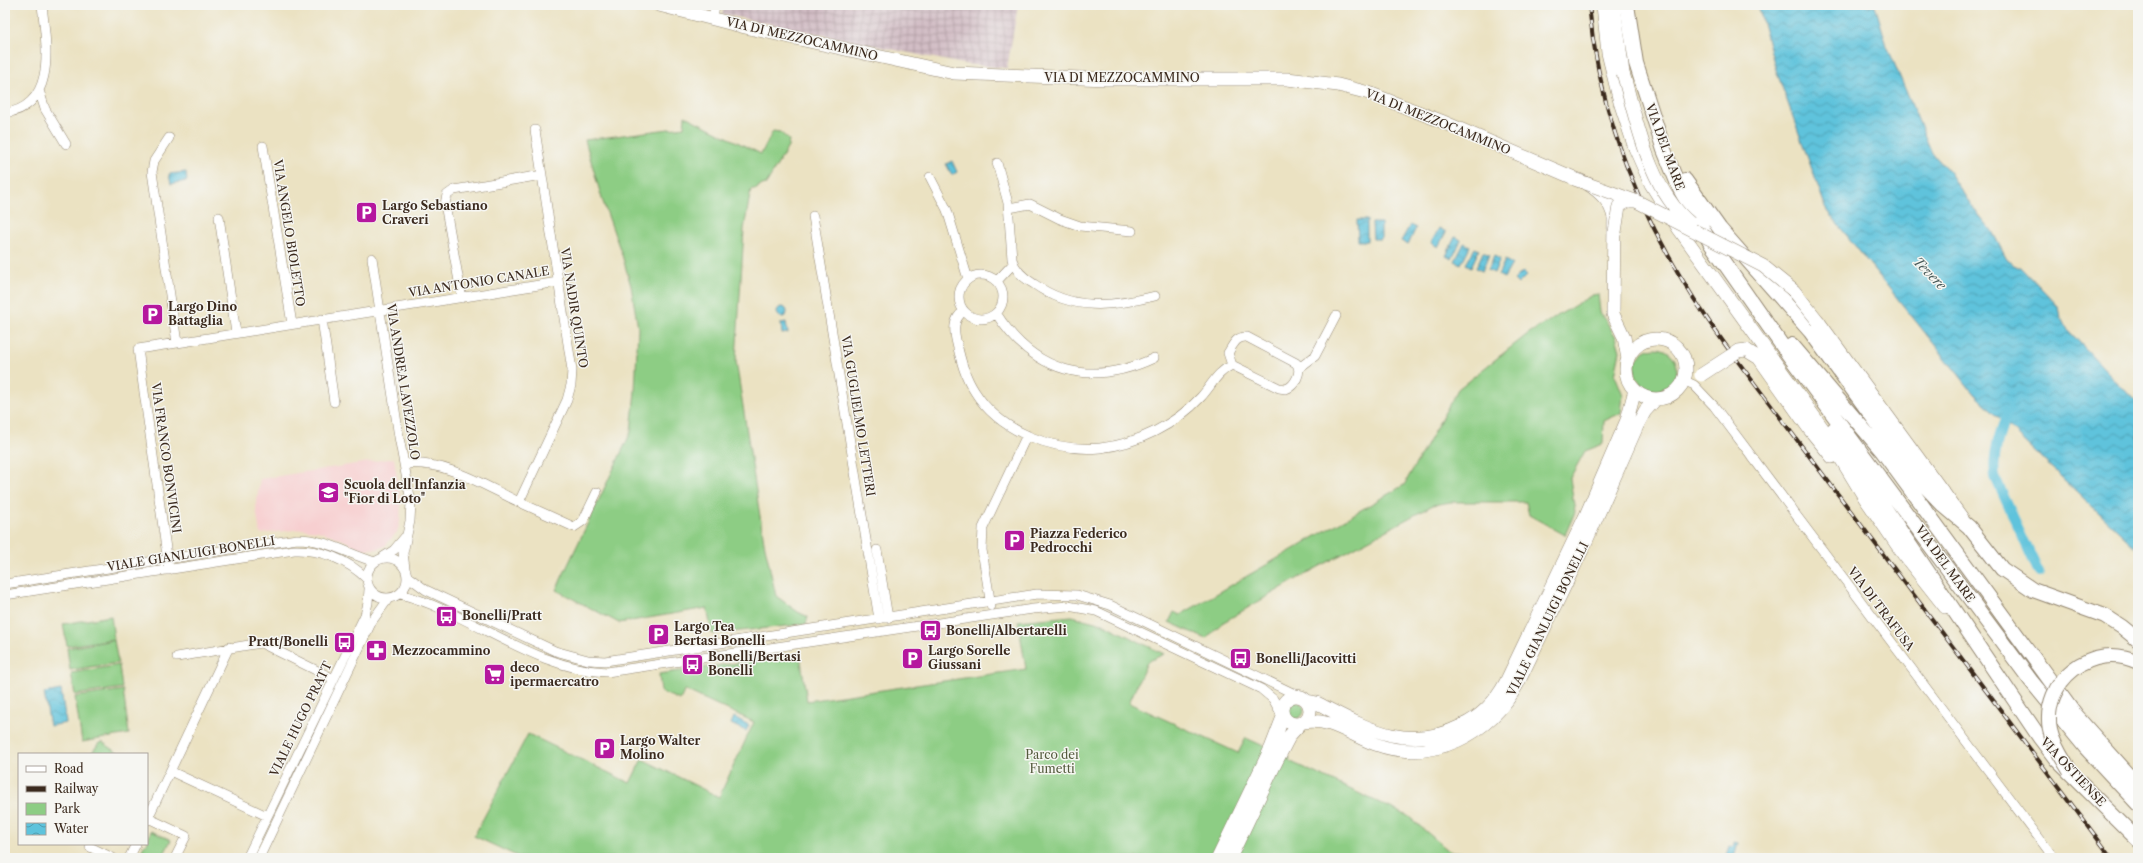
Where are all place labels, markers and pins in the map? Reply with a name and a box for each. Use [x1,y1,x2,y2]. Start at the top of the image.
place label: Largo Sebastiano Craveri [382,198,488,227]
parking icon: Largo Sebastiano Craveri [353,200,379,226]
place label: Largo Dino Battaglia [168,299,237,328]
parking icon: Largo Dino Battaglia [139,301,165,327]
place label: Scuola dell'Infanzia "Fior di Loto" [344,477,467,506]
school or university icon: Scuola dell'Infanzia "Fior di Loto" [316,479,342,505]
place label: Piazza Federico Pedrocchi [1030,526,1128,555]
parking icon: Piazza Federico Pedrocchi [1001,528,1027,554]
bus stop icon: Bonelli/Pratt [433,603,459,629]
place label: Bonelli/Pratt [462,608,542,623]
bus stop icon: Bonelli/Albertarelli [917,618,943,644]
place label: Largo Tea Bertasi Bonelli [674,619,766,648]
parking icon: Largo Tea Bertasi Bonelli [645,621,671,647]
place label: Bonelli/Albertarelli [946,623,1067,638]
bus stop icon: Pratt/Bonelli [331,629,357,655]
place label: Pratt/Bonelli [248,634,329,649]
pharmacy icon: Mezzocammino [364,638,390,664]
place label: Mezzocammino [392,643,491,658]
place label: Largo Sorelle Giussani [928,643,1010,672]
parking icon: Largo Sorelle Giussani [900,645,926,671]
bus stop icon: Bonelli/Jacovitti [1227,646,1253,672]
place label: Bonelli/Bertasi Bonelli [708,649,801,678]
bus stop icon: Bonelli/Bertasi Bonelli [680,651,706,677]
place label: Bonelli/Jacovitti [1256,651,1357,666]
place label: deco ipermaercatro [510,660,599,689]
supermarket icon: deco ipermaercatro [481,662,507,688]
place label: Largo Walter Molino [620,733,701,762]
parking icon: Largo Walter Molino [591,735,617,761]

